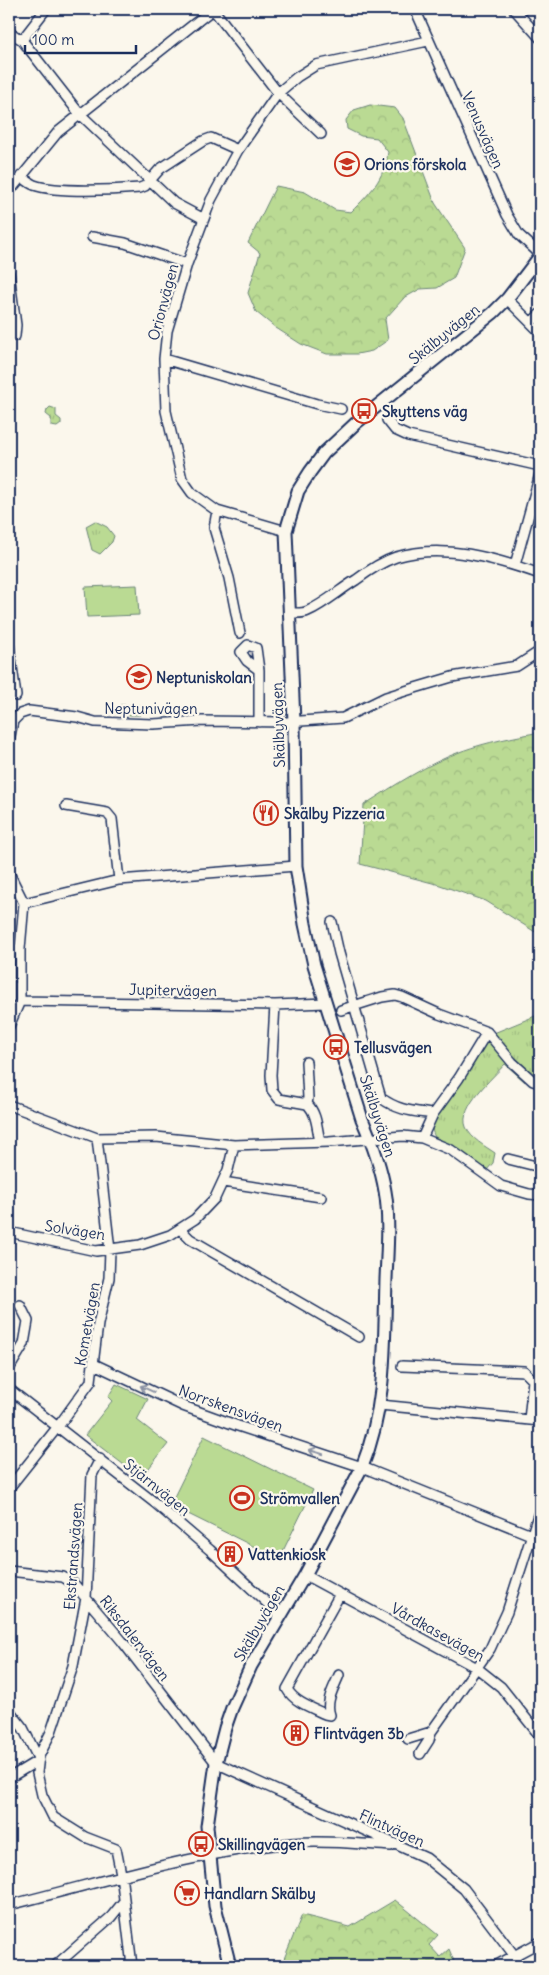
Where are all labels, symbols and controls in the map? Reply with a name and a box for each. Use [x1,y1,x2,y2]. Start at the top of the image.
scale bar [25,22,136,54]
text: 100 m [32,30,74,49]
street label: Venusvägen [458,89,508,172]
school or university icon: Orions förskola [334,151,360,177]
place label: Orions förskola [364,155,467,174]
street label: Orionvägen [144,261,182,343]
street label: Skälbyvägen [405,300,483,368]
bus stop icon: Skyttens väg [351,398,377,424]
place label: Skyttens väg [382,402,468,422]
school or university icon: Neptuniskolan [126,664,152,690]
place label: Neptuniskolan [156,668,252,688]
street label: Skälbyvägen [267,682,289,768]
street label: Neptunivägen [104,699,198,718]
restaurant icon: Skälby Pizzeria [253,800,279,826]
place label: Skälby Pizzeria [284,804,385,824]
street label: Jupitervägen [129,980,218,1000]
bus stop icon: Tellusvägen [323,1034,349,1060]
place label: Tellusvägen [354,1038,432,1058]
street label: Skälbyvägen [356,1072,400,1160]
street label: Solvägen [43,1216,107,1244]
street label: Kometvägen [70,1280,104,1367]
street label: Norrskensvägen [176,1380,286,1436]
one-way arrow [140,1384,155,1394]
one-way arrow [308,1447,324,1457]
street label: Stjärnvägen [120,1454,195,1520]
sports icon: Strömvallen [229,1485,255,1511]
place label: Strömvallen [260,1489,340,1508]
street label: Ekstrandsvägen [60,1501,86,1611]
building icon: Vattenkiosk [217,1541,243,1567]
place label: Vattenkiosk [248,1545,326,1564]
street label: Skälbyvägen [229,1581,289,1665]
street label: Riksdalervägen [96,1592,174,1685]
street label: Vårdkasevägen [388,1598,488,1666]
building icon: Flintvägen 3b [283,1720,309,1746]
place label: Flintvägen 3b [314,1724,404,1744]
street label: Flintvägen [356,1805,428,1851]
bus stop icon: Skillingvägen [188,1831,214,1857]
place label: Skillingvägen [218,1835,306,1855]
supermarket icon: Handlarn Skälby [174,1880,200,1906]
place label: Handlarn Skälby [204,1884,316,1904]

